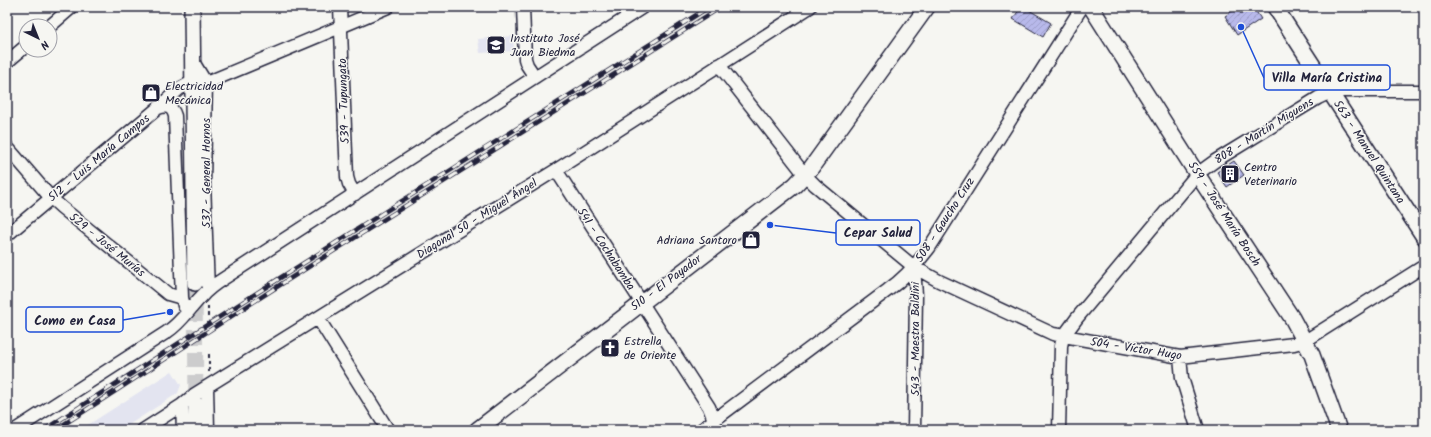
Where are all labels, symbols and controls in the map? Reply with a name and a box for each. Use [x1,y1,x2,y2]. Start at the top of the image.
north arrow [18,18,58,58]
place label: Instituto José Juan Biedma [510,29,580,62]
school or university icon: Instituto José Juan Biedma [485,34,507,56]
text: N [35,36,53,54]
street label: 539 - Tupungato [333,58,355,144]
callout: Villa María Cristina [1264,65,1390,90]
text: Villa María Cristina [1272,68,1383,89]
place label: Electricidad Mecánica [165,77,224,110]
shop icon: Electricidad Mecánica [140,82,162,104]
street label: 808 - Martín Miguens [1211,93,1317,169]
street label: 563 - Manuel Quintana [1328,96,1410,208]
street label: 512 - Luis María Campos [44,109,154,207]
street label: 537 - General Hornos [197,118,216,228]
street label: 559 - José María Bosch [1183,157,1265,271]
place label: Centro Veterinario [1244,158,1297,191]
building icon: Centro Veterinario [1219,163,1241,185]
street label: Diagonal 50 - Miguel Ángel [413,174,541,264]
street label: 508 - Gaucho Cruz [910,174,980,266]
street label: 541 - Cochabamba [572,204,640,294]
street label: 529 - José Murías [65,208,149,282]
callout: Cepar Salud [836,220,920,245]
text: Cepar Salud [844,223,913,244]
shop icon: Adriana Santoro [740,229,762,251]
place label: Adriana Santoro [657,231,737,250]
street label: 510 - El Payador [626,249,706,316]
street label: 543 - Maestra Baldini [906,281,925,396]
callout: Como en Casa [26,307,123,332]
text: Como en Casa [34,311,116,332]
place label: Estrella de Oriente [624,332,677,365]
street label: 504 - Víctor Hugo [1089,332,1183,366]
church icon: Estrella de Oriente [599,337,621,359]

